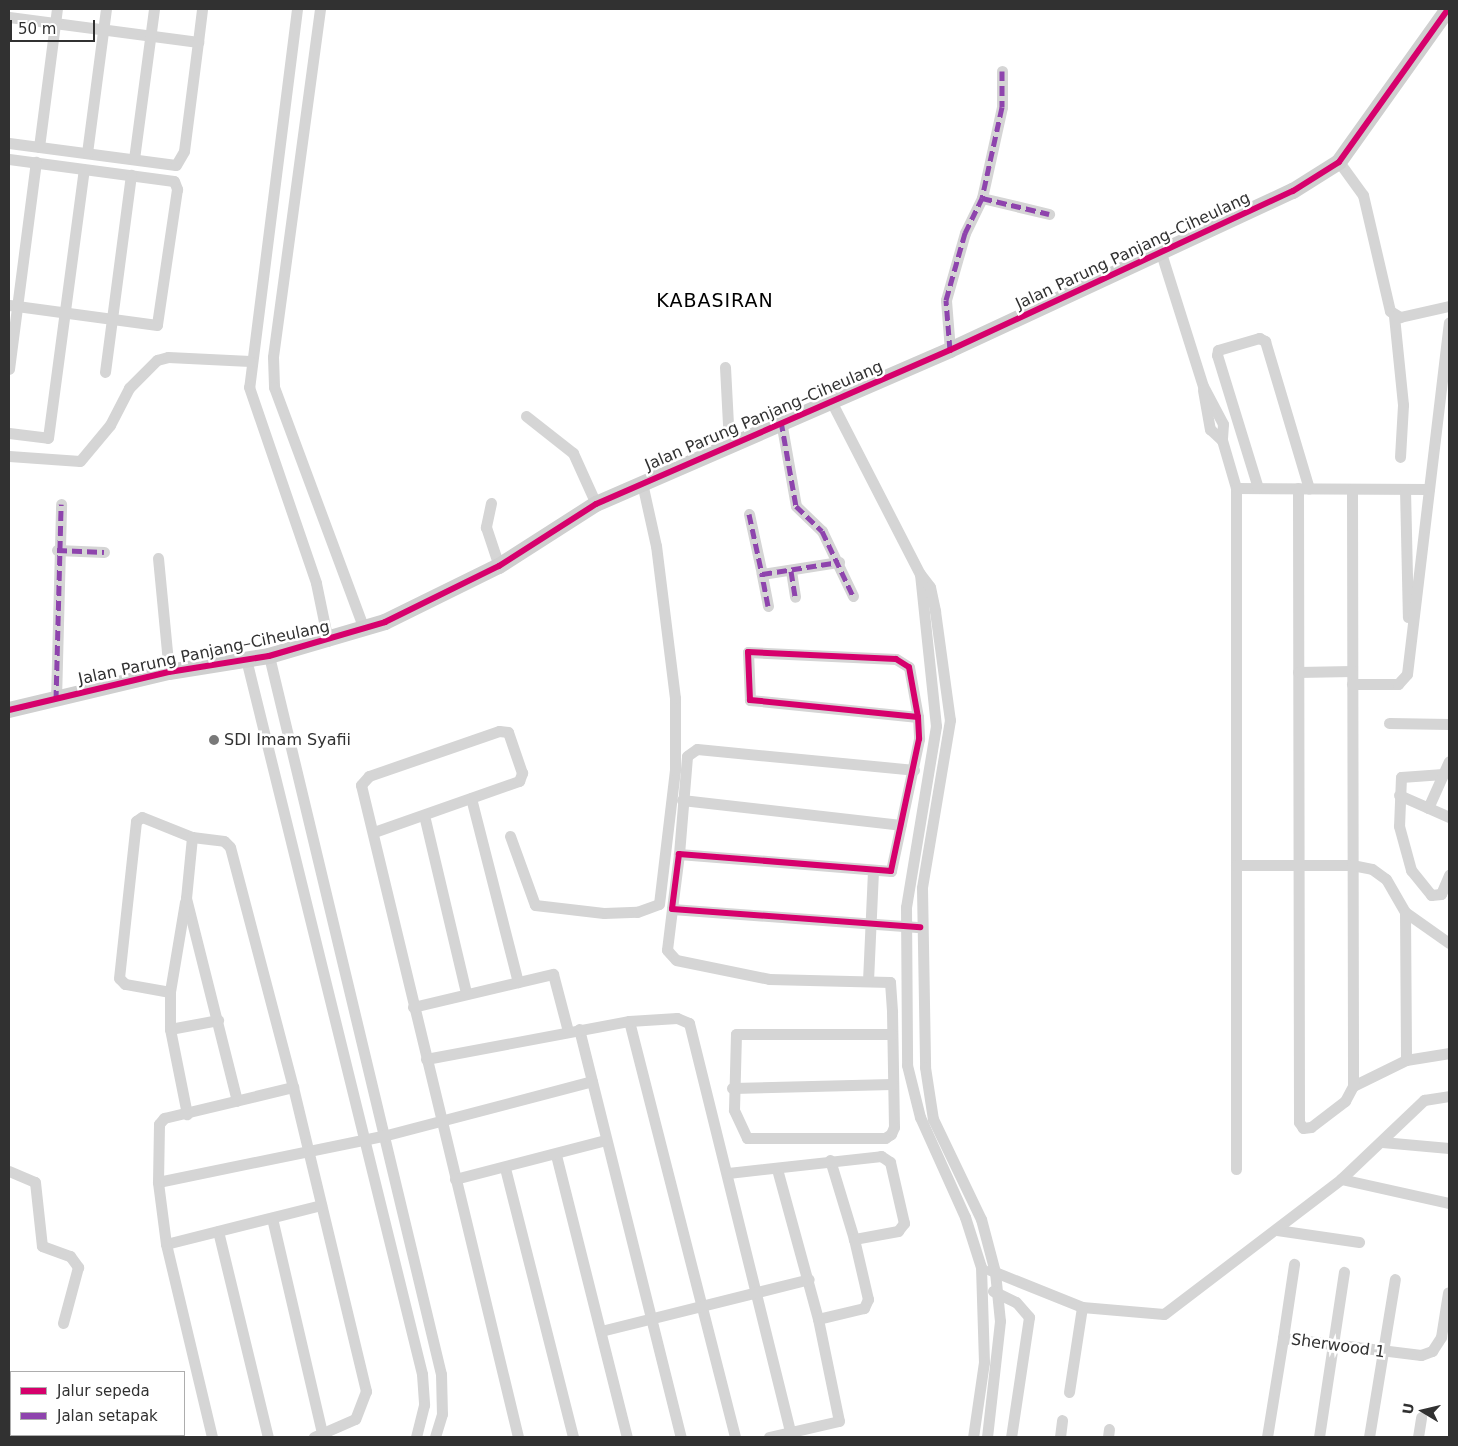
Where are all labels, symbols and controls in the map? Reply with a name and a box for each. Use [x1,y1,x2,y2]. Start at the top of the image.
scale bar [12,10,98,42]
text: 50 m [18,20,56,38]
street label: Jalan Parung Panjang–Ciheulang [1013,188,1253,314]
district label: KABASIRAN [655,290,775,312]
street label: Jalan Parung Panjang–Ciheulang [642,357,886,475]
street label: Jalan Parung Panjang–Ciheulang [77,617,331,689]
place label: SDI Imam Syafii [224,730,351,750]
marker: SDI Imam Syafii [208,734,220,746]
street label: Sherwood 1 [1290,1330,1386,1362]
legend [10,1371,185,1436]
text: Jalur sepeda [57,1382,150,1400]
north arrow [1398,1386,1448,1436]
text: U [1399,1402,1417,1416]
text: Jalan setapak [57,1407,158,1425]

